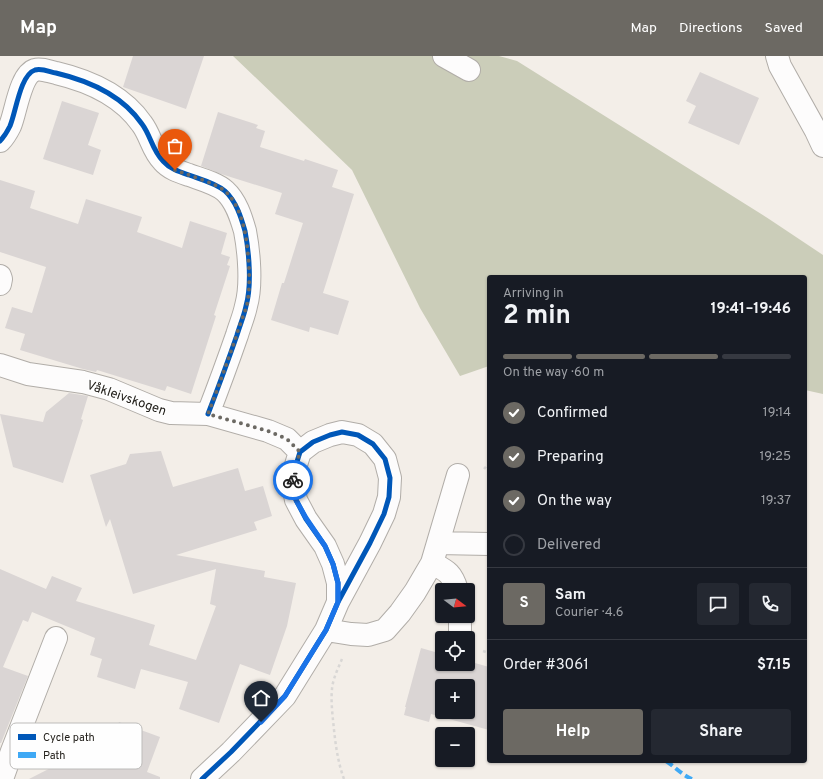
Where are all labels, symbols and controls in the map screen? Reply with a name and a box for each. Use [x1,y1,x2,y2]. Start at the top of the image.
text: Map [20,16,57,40]
text: Map [631,20,657,37]
text: Directions [679,20,743,37]
text: Saved [765,20,803,37]
pin [158,129,192,170]
icon: bag [164,135,186,157]
text: Arriving in [503,286,564,302]
text: 2 min [503,300,571,333]
text: 19:41–19:46 [711,300,791,319]
text: On the way · 60 m [503,365,604,381]
street label: Våkleivskogen [84,378,168,420]
icon: check [503,402,525,424]
text: Confirmed [537,404,608,423]
text: 19:14 [763,405,791,421]
icon: check [503,446,525,468]
text: Preparing [537,448,604,467]
text: 19:25 [759,449,791,465]
courier [273,460,313,500]
icon: bike [282,469,304,491]
icon: check [503,490,525,512]
text: On the way [537,492,612,511]
text: 19:37 [761,493,791,509]
text: Delivered [537,536,601,555]
north arrow [435,583,475,623]
map controls [435,583,475,767]
button: chat [697,583,739,625]
button: phone [749,583,791,625]
text: Sam [555,586,586,605]
text: S [519,594,529,613]
text: Courier · 4.6 [555,605,623,621]
button: locate [435,631,475,671]
text: Order #3061 [503,656,589,675]
text: $7.15 [757,656,791,675]
button: + [435,679,475,719]
pin [244,681,278,722]
icon: home [250,687,272,709]
button: Help [503,709,643,755]
button: Share [651,709,791,755]
legend [10,723,142,769]
button: − [435,727,475,767]
text: Cycle path [43,731,95,745]
text: Path [43,749,65,763]

